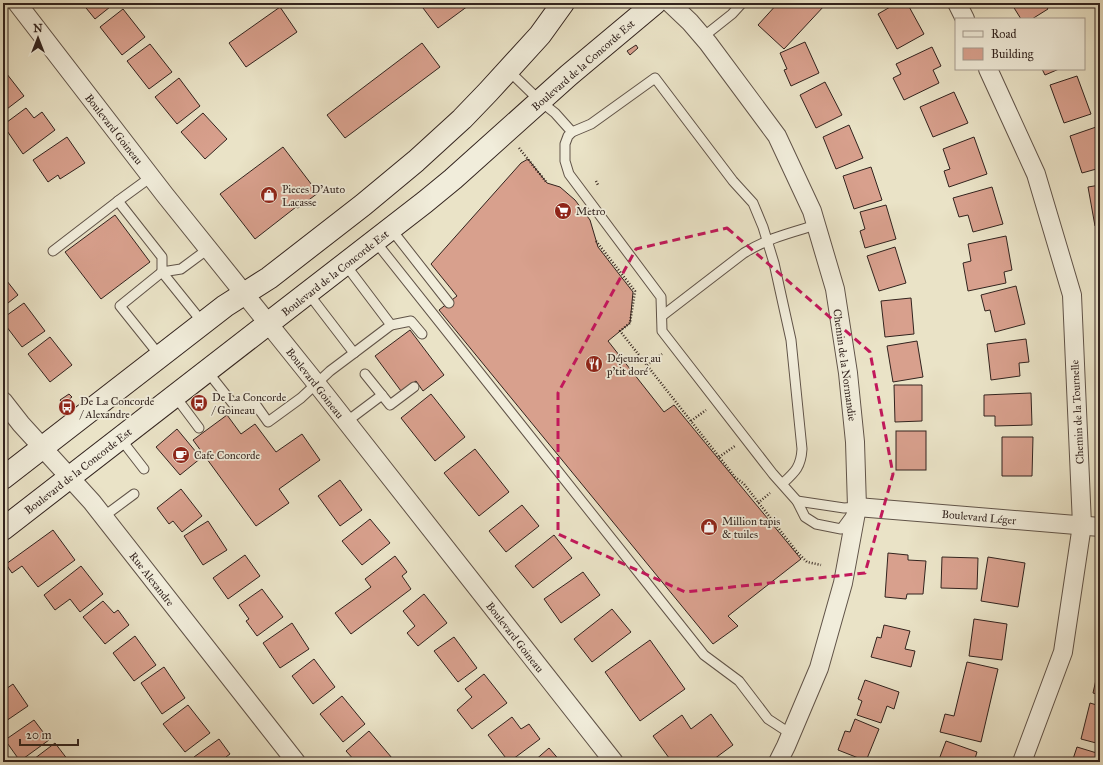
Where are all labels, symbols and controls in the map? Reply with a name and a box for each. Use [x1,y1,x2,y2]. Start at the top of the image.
street label: Boulevard de la Concorde Est [529,17,638,114]
north arrow [18,18,58,58]
legend [955,18,1085,70]
text: N [33,22,43,35]
text: Road [991,27,1017,41]
text: Building [991,47,1034,62]
street label: Boulevard Goineau [82,91,145,167]
place label: Pieces D'Auto Lacasse [282,183,345,209]
shop icon: Pieces D'Auto Lacasse [259,185,279,205]
supermarket icon: Metro [553,201,573,221]
place label: Metro [576,205,606,218]
street label: Boulevard de la Concorde Est [279,228,391,319]
street label: Chemin de la Normandie [830,308,859,422]
street label: Boulevard Goineau [283,345,346,421]
place label: Déjeuner au p'tit doré [606,352,661,378]
restaurant icon: Déjeuner au p'tit doré [584,354,604,374]
street label: Chemin de la Tournelle [1068,359,1087,464]
place label: De La Concorde / Goineau [211,391,287,417]
bus stop icon: De La Concorde / Goineau [189,393,209,413]
place label: De La Concorde / Alexandre [79,395,155,421]
bus stop icon: De La Concorde / Alexandre [57,397,77,417]
street label: Boulevard de la Concorde Est [22,426,134,517]
cafe icon: Cafe Concorde [171,445,191,465]
place label: Cafe Concorde [194,449,261,462]
street label: Boulevard Léger [941,508,1018,527]
place label: Million tapis & tuiles [722,515,780,541]
shop icon: Million tapis & tuiles [699,517,719,537]
street label: Rue Alexandre [126,550,177,609]
street label: Boulevard Goineau [483,599,546,675]
scale bar [20,721,78,747]
text: 20 m [26,728,52,742]

